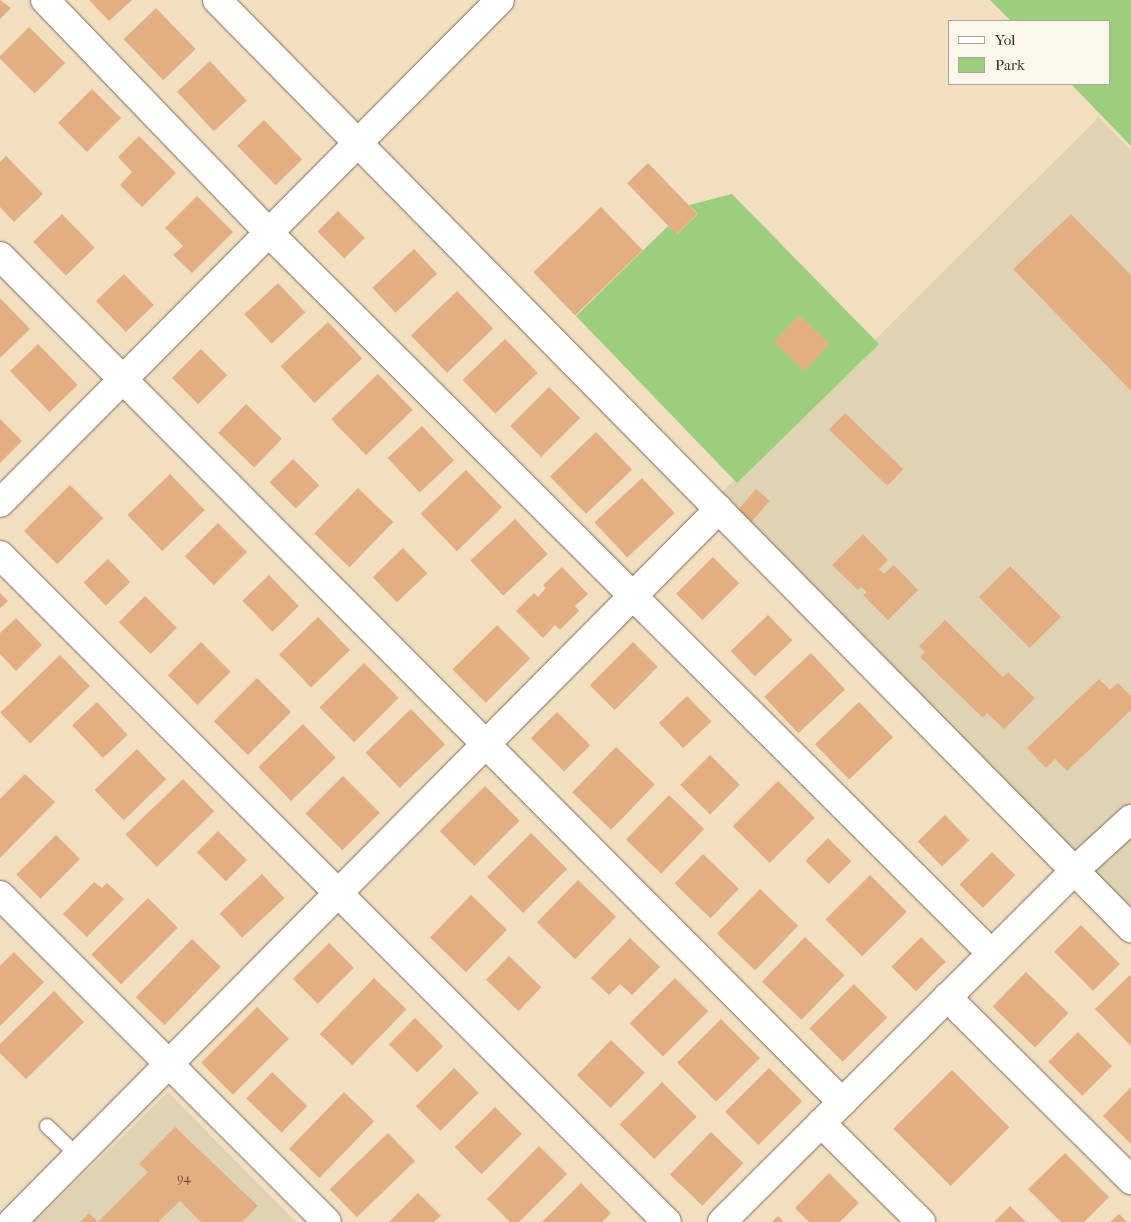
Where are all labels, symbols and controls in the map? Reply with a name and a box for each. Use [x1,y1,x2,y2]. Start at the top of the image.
legend [948,20,1111,85]
text: Yol [995,31,1015,49]
text: Park [995,56,1025,74]
house number: 94 [177,1172,191,1186]

